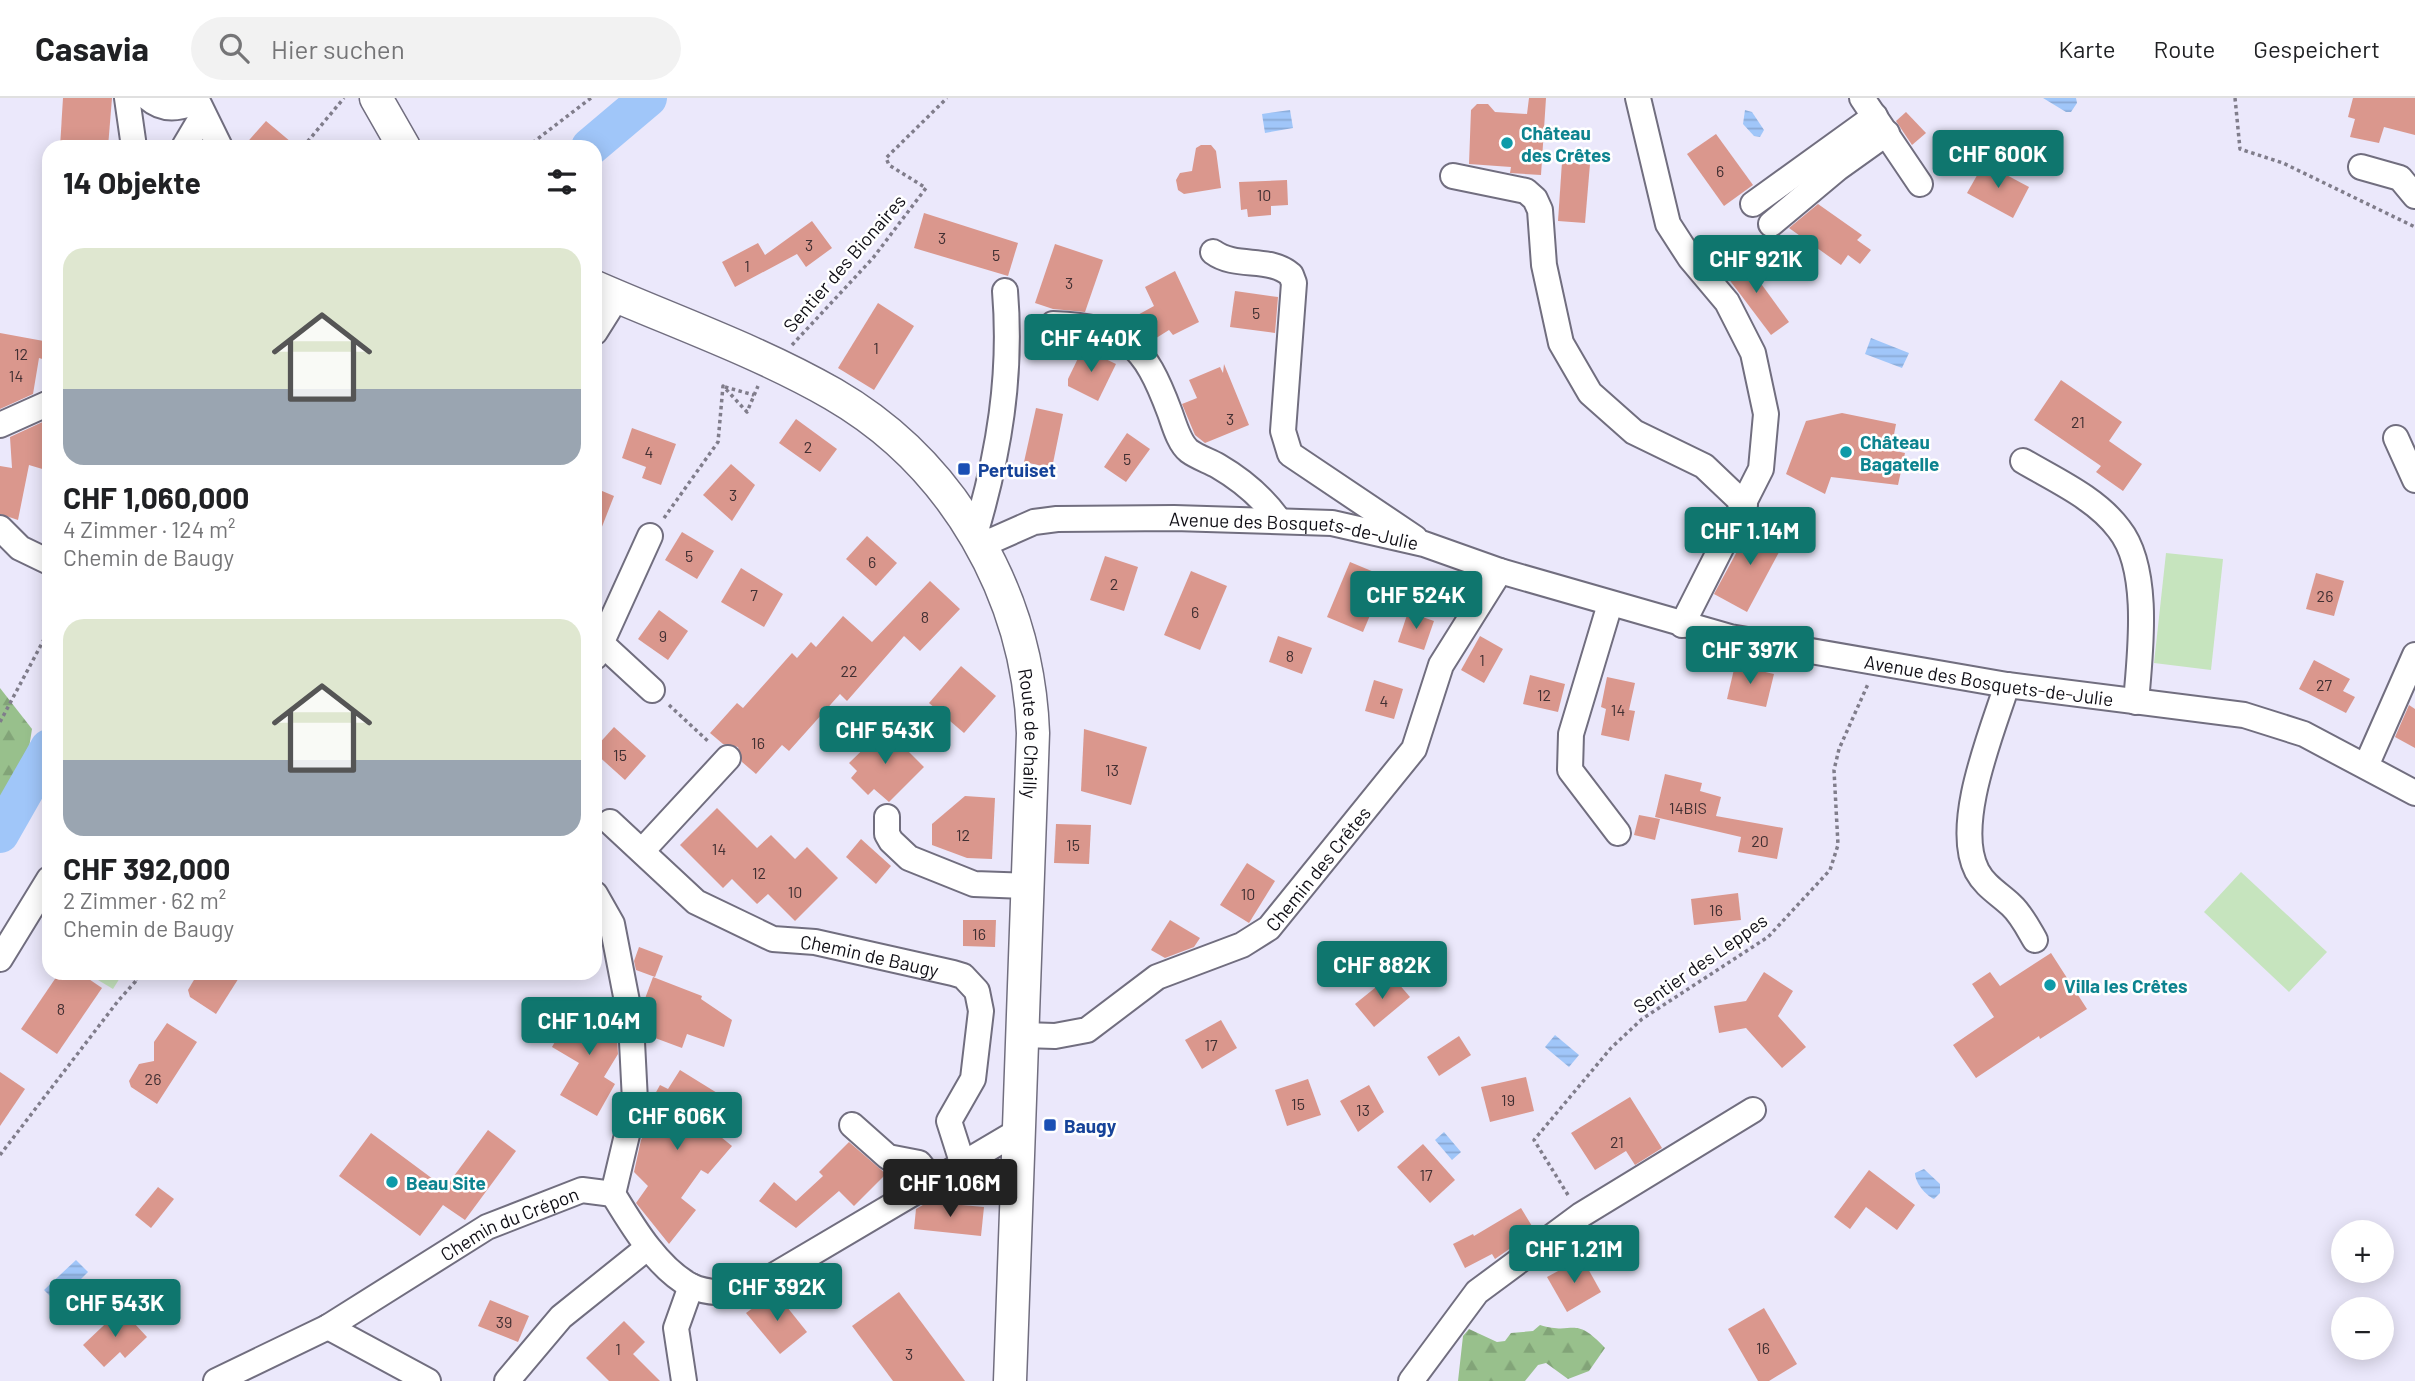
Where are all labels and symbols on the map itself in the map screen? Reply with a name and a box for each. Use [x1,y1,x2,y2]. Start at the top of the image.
place label: Château des Crêtes [1521,121,1611,166]
pin: CHF 600K [1926,130,2070,190]
marker: Château des Crêtes [1499,135,1515,151]
house number: 6 [1716,161,1724,180]
house number: 10 [1257,185,1271,204]
street label: Sentier des Bionaires [778,189,910,337]
house number: 3 [938,228,946,247]
house number: 3 [805,235,813,254]
pin: CHF 921K [1684,236,1828,295]
house number: 5 [992,245,1000,264]
house number: 1 [744,256,750,275]
house number: 3 [1065,273,1073,292]
house number: 5 [1252,303,1260,322]
pin: CHF 440K [1019,314,1163,374]
house number: 1 [873,338,879,357]
house number: 12 [14,344,28,363]
house number: 14 [9,366,23,385]
house number: 3 [1226,409,1234,428]
house number: 21 [2071,412,2085,431]
place label: Château Bagatelle [1860,430,1939,475]
house number: 2 [804,437,812,456]
house number: 4 [645,442,653,461]
marker: Château Bagatelle [1838,444,1854,460]
house number: 5 [1123,449,1131,468]
place label: Pertuiset [978,458,1056,481]
marker: Pertuiset [956,461,972,477]
house number: 3 [729,485,737,504]
street label: Avenue des Bosquets-de-Julie [1169,506,1421,554]
pin: CHF 1.14M [1670,508,1830,567]
house number: 5 [685,546,693,565]
house number: 6 [868,552,876,571]
pin: CHF 524K [1344,572,1488,631]
house number: 2 [1110,574,1118,593]
house number: 7 [750,585,758,604]
house number: 26 [2317,586,2333,605]
house number: 6 [1191,602,1199,621]
house number: 8 [921,607,929,626]
house number: 9 [659,626,667,645]
pin: CHF 397K [1678,626,1822,686]
house number: 8 [1286,646,1294,665]
street label: Avenue des Bosquets-de-Julie [1863,649,2115,710]
house number: 1 [1479,650,1485,669]
house number: 22 [840,661,858,680]
street label: Route de Chailly [1014,666,1045,799]
house number: 27 [2316,675,2332,694]
house number: 12 [1537,685,1551,704]
house number: 4 [1380,691,1388,710]
house number: 14 [1611,700,1625,719]
pin: CHF 543K [813,706,957,766]
house number: 16 [751,733,765,752]
house number: 15 [613,745,627,764]
house number: 13 [1105,760,1119,779]
house number: 14BIS [1669,798,1707,817]
street label: Chemin des Crêtes [1260,801,1375,935]
house number: 12 [956,825,970,844]
house number: 20 [1751,831,1769,850]
house number: 15 [1066,835,1080,854]
house number: 14 [712,839,726,858]
house number: 12 [752,863,766,882]
house number: 10 [788,882,802,901]
house number: 10 [1241,884,1255,903]
house number: 16 [1709,900,1723,919]
street label: Sentier des Leppes [1629,908,1771,1018]
house number: 16 [972,924,986,943]
street label: Chemin de Baugy [800,929,941,981]
pin: CHF 882K [1310,942,1454,1001]
place label: Villa les Crêtes [2064,974,2188,997]
marker: Villa les Crêtes [2042,977,2058,993]
pin: CHF 1.04M [509,998,669,1057]
house number: 8 [57,999,65,1018]
house number: 17 [1204,1035,1218,1054]
house number: 26 [145,1069,161,1088]
house number: 19 [1501,1090,1515,1109]
pin: CHF 606K [605,1093,749,1152]
house number: 15 [1291,1094,1305,1113]
house number: 13 [1356,1100,1370,1119]
place label: Baugy [1064,1114,1117,1137]
marker: Baugy [1042,1117,1058,1133]
house number: 21 [1610,1132,1624,1151]
pin: CHF 1.06M [870,1160,1030,1219]
house number: 17 [1419,1165,1433,1184]
place label: Beau Site [406,1171,486,1194]
marker: Beau Site [384,1174,400,1190]
street label: Chemin du Crépon [436,1181,582,1265]
pin: CHF 1.21M [1494,1226,1654,1285]
pin: CHF 392K [705,1264,849,1323]
pin: CHF 543K [43,1280,187,1339]
house number: 39 [496,1312,512,1331]
house number: 16 [1756,1338,1770,1357]
house number: 1 [615,1339,621,1358]
house number: 3 [905,1344,913,1363]

